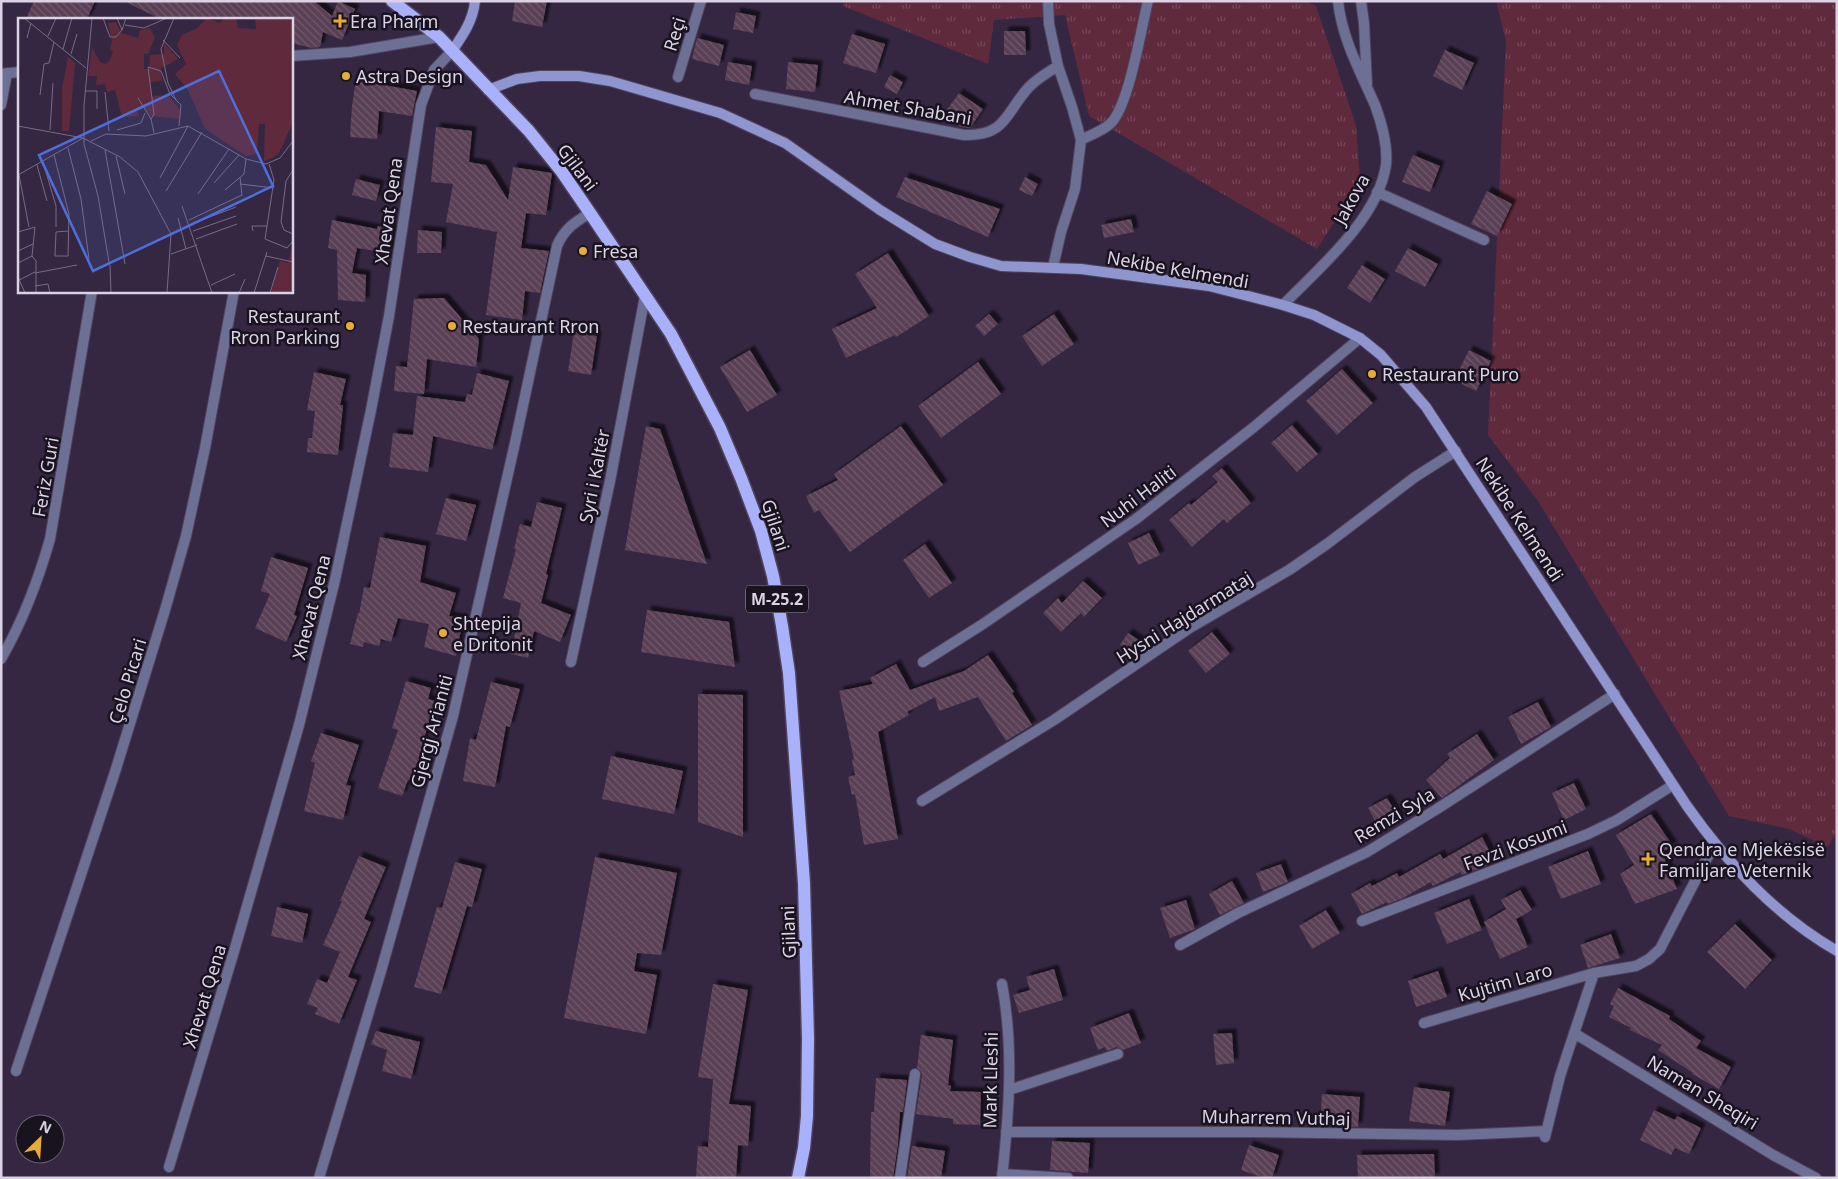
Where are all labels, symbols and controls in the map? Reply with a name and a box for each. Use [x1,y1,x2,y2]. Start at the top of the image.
place label: Era Pharm [350,9,438,33]
street label: Reçi [657,14,691,54]
marker: Era Pharm [334,15,346,27]
inset map [18,18,292,292]
place label: Astra Design [356,64,463,88]
marker: Astra Design [340,70,352,82]
street label: Ahmet Shabani [842,84,974,130]
street label: Gjilani [552,139,604,195]
street label: Xhevat Qena [369,156,407,266]
street label: Jakova [1326,169,1375,230]
place label: Fresa [593,239,638,263]
marker: Fresa [577,245,589,257]
street label: Nekibe Kelmendi [1105,245,1251,293]
place label: Restaurant Rron Parking [230,304,341,349]
place label: Restaurant Rron [462,314,599,338]
marker: Restaurant Rron Parking [344,320,356,332]
marker: Restaurant Rron [446,320,458,332]
place label: Restaurant Puro [1382,362,1519,386]
marker: Restaurant Puro [1366,368,1378,380]
street label: Syri i Kaltër [573,426,615,525]
street label: Feriz Guri [26,435,64,519]
street label: Nekibe Kelmendi [1471,452,1569,586]
street label: Nuhi Haliti [1095,460,1181,532]
street label: Gjilani [756,496,796,554]
street label: Xhevat Qena [286,552,336,662]
street label: Hysni Hajdarmataj [1111,565,1257,669]
road number: M-25.2 [746,586,808,612]
place label: Shtepija e Dritonit [453,611,533,656]
marker: Shtepija e Dritonit [437,627,449,639]
street label: Çelo Picari [103,635,151,727]
street label: Gjergj Arianiti [404,672,458,790]
street label: Remzi Syla [1349,782,1439,848]
street label: Fevzi Kosumi [1460,814,1570,876]
place label: Qendra e Mjekësisë Familjare Veternik [1659,837,1825,882]
marker: Qendra e Mjekësisë Familjare Veternik [1641,852,1655,866]
street label: Gjilani [775,905,801,959]
street label: Xhevat Qena [177,941,231,1051]
street label: Kujtim Laro [1455,957,1555,1007]
street label: Mark Lleshi [977,1031,1003,1129]
street label: Naman Sheqiri [1643,1049,1763,1135]
street label: Muharrem Vuthaj [1201,1104,1351,1130]
north arrow [15,1114,65,1164]
text: N [37,1116,55,1138]

